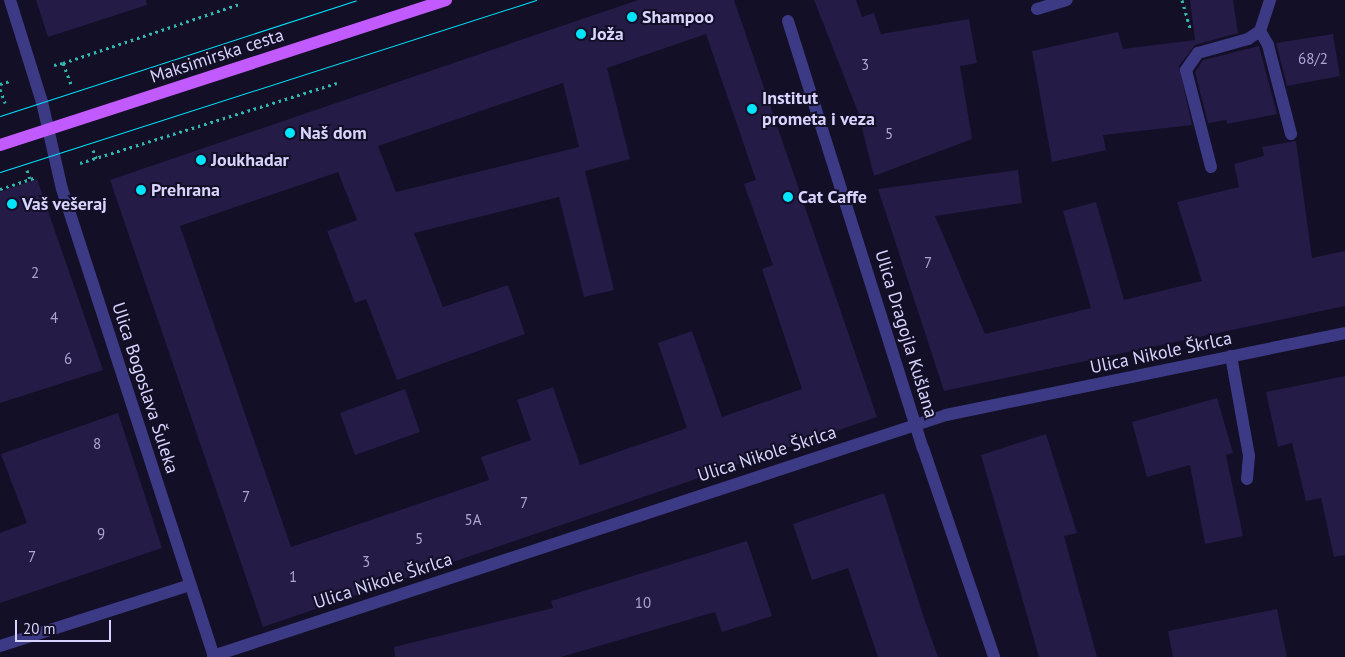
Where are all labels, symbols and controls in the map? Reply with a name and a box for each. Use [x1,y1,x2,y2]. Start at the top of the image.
place label: Shampoo [642,6,714,28]
marker: Shampoo [626,11,638,23]
place label: Joža [591,23,624,45]
street label: Maksimirska cesta [147,24,287,88]
marker: Joža [575,28,587,40]
house number: 68/2 [1298,50,1328,68]
house number: 3 [861,56,869,74]
place label: Institut prometa i veza [762,88,875,130]
marker: Institut prometa i veza [746,103,758,115]
place label: Naš dom [300,122,367,144]
house number: 5 [885,125,893,143]
marker: Naš dom [284,127,296,139]
place label: Joukhadar [211,149,289,171]
marker: Joukhadar [195,154,207,166]
place label: Prehrana [151,179,220,201]
marker: Prehrana [135,184,147,196]
place label: Cat Caffe [798,186,867,208]
marker: Cat Caffe [782,191,794,203]
place label: Vaš vešeraj [22,193,107,215]
marker: Vaš vešeraj [6,198,18,210]
street label: Ulica Dragojla Kušlana [870,247,942,421]
house number: 7 [924,254,932,272]
house number: 2 [31,264,39,282]
street label: Ulica Bogoslava Šuleka [107,300,183,476]
house number: 4 [50,309,58,327]
street label: Ulica Nikole Škrlca [1088,327,1234,379]
house number: 6 [64,350,72,368]
street label: Ulica Nikole Škrlca [695,421,839,487]
house number: 8 [93,435,101,453]
house number: 7 [242,488,250,506]
house number: 7 [520,494,528,512]
house number: 5A [465,511,481,529]
house number: 9 [97,525,105,543]
house number: 5 [415,530,423,548]
house number: 7 [28,548,36,566]
street label: Ulica Nikole Škrlca [311,548,455,614]
house number: 3 [362,553,370,571]
house number: 1 [289,568,297,586]
house number: 10 [635,594,651,612]
scale bar [18,610,114,642]
text: 20 m [23,619,56,638]

